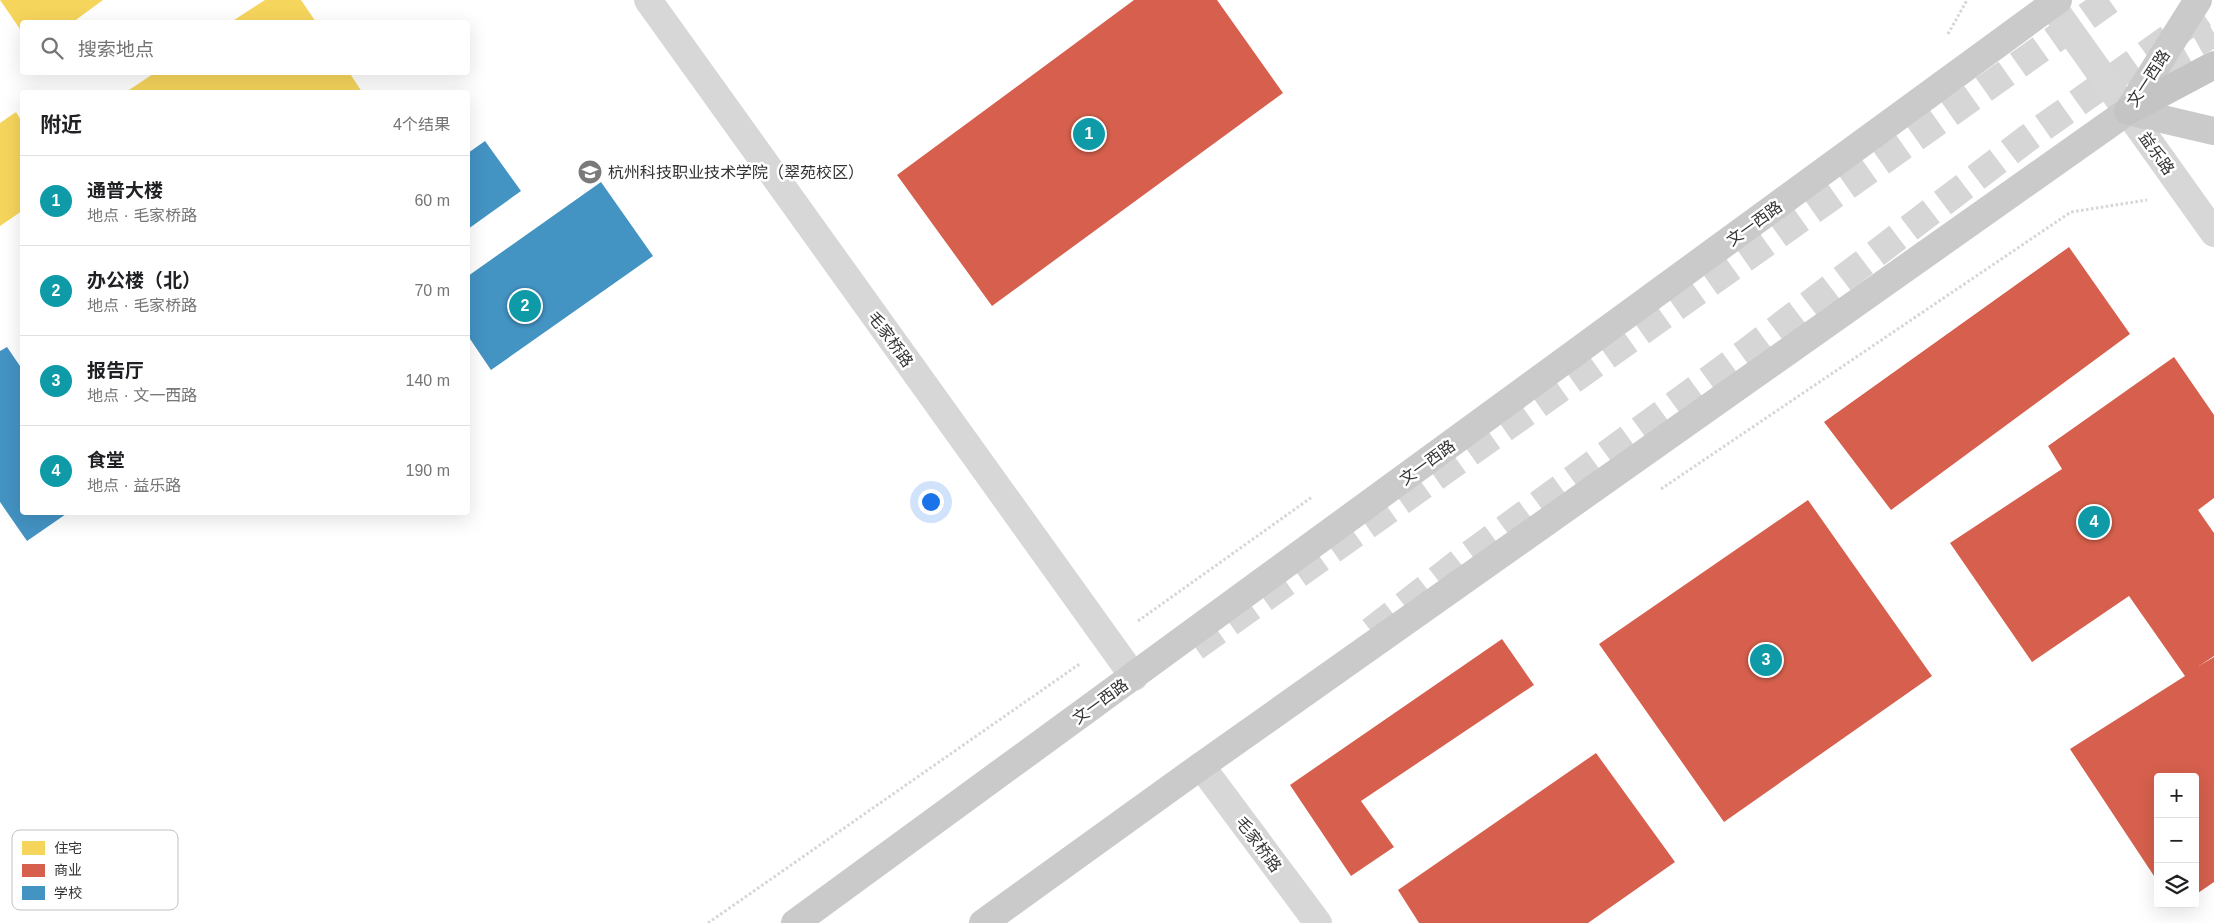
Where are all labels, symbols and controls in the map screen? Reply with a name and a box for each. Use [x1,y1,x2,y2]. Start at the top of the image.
search box [20,20,470,75]
icon: search [38,34,66,62]
text: 搜索地点 [78,39,154,60]
street label: 文一西路 [2124,47,2173,110]
text: 附近 [40,113,82,136]
pin: 1 [1073,115,1105,153]
text: 4个结果 [393,116,450,133]
street label: 益乐路 [2136,129,2177,178]
school or university icon: 杭州科技职业技术学院（翠苑校区） [577,159,603,185]
place label: 杭州科技职业技术学院（翠苑校区） [608,164,864,181]
text: 通普大楼 [87,180,163,201]
text: 1 [52,192,60,209]
text: 60 m [414,192,450,209]
street label: 文一西路 [1723,198,1785,249]
text: 地点 · 毛家桥路 [87,207,197,224]
text: 办公楼（北） [87,270,201,291]
text: 2 [52,282,60,299]
text: 70 m [414,282,450,299]
pin: 2 [509,287,541,325]
text: 地点 · 毛家桥路 [87,297,197,314]
street label: 毛家桥路 [865,308,916,370]
text: 报告厅 [87,360,144,381]
text: 3 [52,372,60,389]
text: 140 m [406,372,450,389]
text: 地点 · 文一西路 [87,387,197,404]
street label: 文一西路 [1396,437,1458,488]
text: 食堂 [87,450,125,471]
text: 4 [52,462,60,479]
text: 190 m [406,462,450,479]
text: 地点 · 益乐路 [87,477,181,494]
your location [918,489,944,515]
pin: 4 [2078,503,2110,541]
pin: 3 [1750,641,1782,679]
street label: 文一西路 [1069,676,1131,727]
map controls [2154,773,2199,908]
button: + [2154,773,2199,818]
street label: 毛家桥路 [1233,814,1285,875]
button: − [2154,818,2199,863]
legend [12,830,178,910]
text: 住宅 [54,840,82,856]
text: 商业 [54,862,82,878]
button: layers [2154,863,2199,908]
text: 学校 [54,885,82,901]

